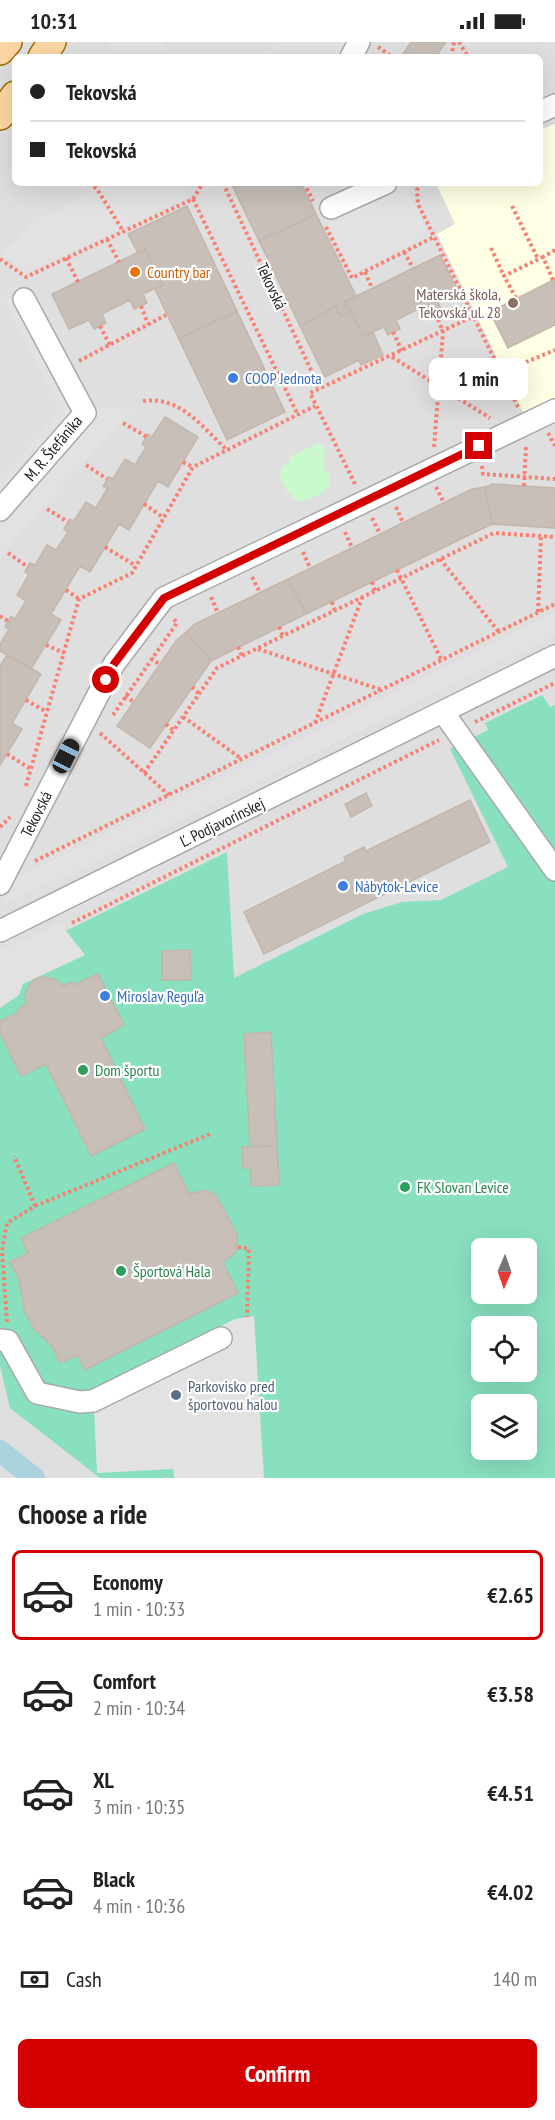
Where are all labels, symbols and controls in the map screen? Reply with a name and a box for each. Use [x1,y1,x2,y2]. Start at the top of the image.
text: 10:31 [30,7,78,35]
text: Tekovská [66,78,137,106]
text: Tekovská [66,136,137,164]
street label: Tekovská [253,260,291,312]
place label: Country bar [147,262,211,282]
marker: Country bar [128,265,142,279]
place label: Materská škola, Tekovská ul. 28 [416,284,501,322]
marker: Materská škola, Tekovská ul. 28 [506,296,520,310]
callout: 1 min [430,359,528,401]
text: 1 min [458,366,499,392]
place label: COOP Jednota [245,368,322,388]
marker: COOP Jednota [226,371,240,385]
street label: M. R. Štefánika [20,411,86,485]
route end [465,432,492,459]
route start [92,666,119,693]
car [50,736,82,776]
street label: Tekovská [16,788,56,840]
street label: Ľ. Podjavorinskej [176,793,268,851]
place label: Nábytok-Levice [355,876,438,896]
marker: Nábytok-Levice [336,879,350,893]
place label: Miroslav Reguľa [117,986,204,1006]
marker: Miroslav Reguľa [98,989,112,1003]
place label: Dom športu [95,1060,160,1080]
marker: Dom športu [76,1063,90,1077]
place label: FK Slovan Levice [417,1177,509,1197]
marker: FK Slovan Levice [398,1180,412,1194]
north arrow [471,1238,537,1304]
map controls [471,1238,537,1460]
place label: Športová Hala [133,1261,211,1281]
marker: Športová Hala [114,1264,128,1278]
button: locate [471,1316,537,1382]
place label: Parkovisko pred športovou halou [188,1376,278,1414]
marker: Parkovisko pred športovou halou [169,1388,183,1402]
button: layers [471,1394,537,1460]
text: Choose a ride [18,1497,147,1531]
icon: car [21,1568,75,1622]
text: Economy [93,1568,163,1596]
text: €2.65 [487,1581,534,1609]
text: 1 min · 10:33 [93,1596,185,1622]
icon: car [21,1667,75,1721]
text: Comfort [93,1667,156,1695]
text: €3.58 [487,1680,534,1708]
text: 2 min · 10:34 [93,1695,185,1721]
icon: car [21,1766,75,1820]
text: XL [93,1766,114,1794]
text: €4.51 [487,1779,534,1807]
text: 3 min · 10:35 [93,1794,185,1820]
icon: car [21,1865,75,1919]
text: Black [93,1865,135,1893]
text: €4.02 [487,1878,534,1906]
text: 4 min · 10:36 [93,1893,185,1919]
icon: cash [18,1963,51,1996]
text: Cash [66,1965,102,1993]
text: 140 m [493,1966,537,1992]
button: Confirm [18,2039,537,2108]

